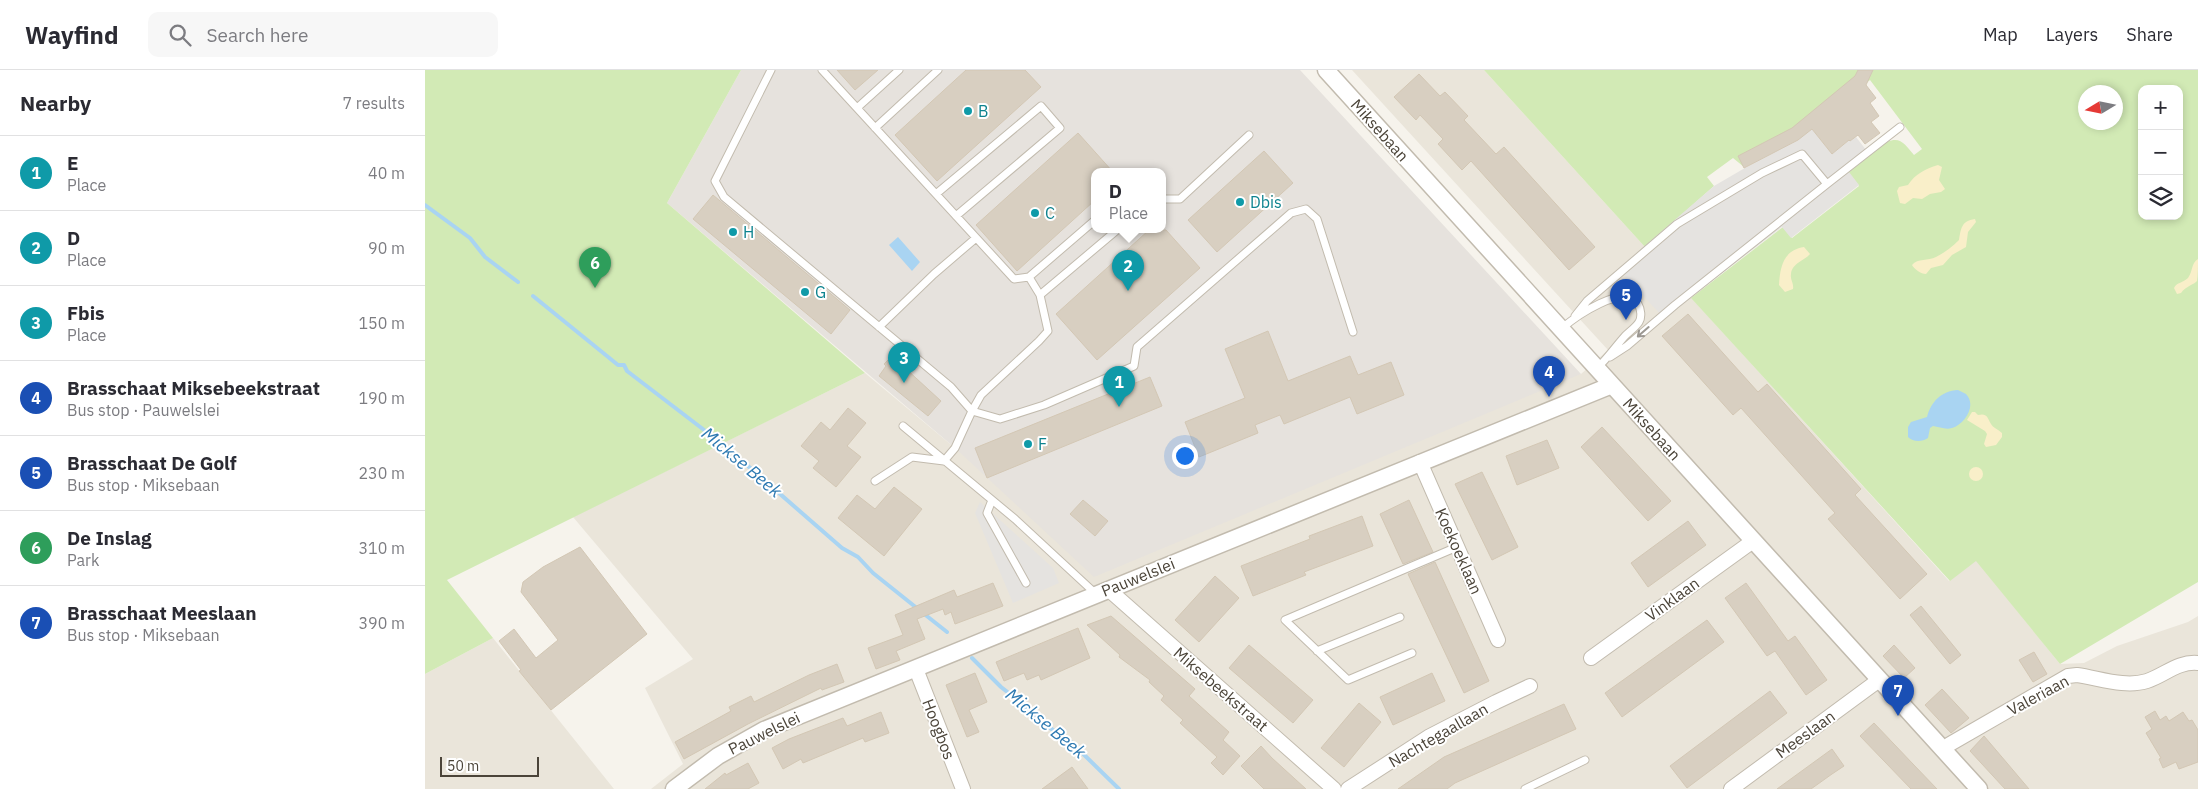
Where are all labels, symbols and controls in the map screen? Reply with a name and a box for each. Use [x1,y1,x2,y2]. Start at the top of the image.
search box [148,12,498,57]
text: Wayfind [25,19,118,51]
icon: search [166,21,194,49]
text: Search here [206,23,308,47]
text: Map [1983,23,2018,46]
text: Layers [2046,23,2098,46]
text: Share [2126,23,2173,46]
north arrow [2078,85,2123,130]
map controls [2138,85,2183,220]
button: + [2138,85,2183,130]
text: Nearby [20,89,91,117]
text: 7 results [342,93,405,113]
street label: Miksebaan [1347,95,1413,165]
place label: B [978,101,988,121]
marker: B [962,105,974,117]
button: − [2138,130,2183,175]
text: E [67,151,79,175]
text: 1 [31,163,41,183]
text: 40 m [368,163,405,183]
popup [1091,168,1166,233]
text: Place [67,175,106,195]
button: layers [2138,175,2183,220]
text: D [1109,179,1122,203]
place label: Dbis [1250,192,1282,212]
marker: Dbis [1234,196,1246,208]
place label: C [1045,203,1055,223]
text: Place [1109,203,1148,223]
marker: C [1029,207,1041,219]
place label: H [743,222,754,242]
text: D [67,226,80,250]
marker: H [727,226,739,238]
text: 2 [31,238,41,258]
text: 90 m [368,238,405,258]
pin: 6 [579,247,611,288]
text: Place [67,250,106,270]
pin: 2 [1112,250,1144,291]
pin: 5 [1610,279,1642,320]
place label: G [815,282,826,302]
marker: G [799,286,811,298]
text: Fbis [67,301,105,325]
text: 3 [31,313,41,333]
text: 150 m [358,313,405,333]
text: Place [67,325,106,345]
one-way arrow [1637,326,1650,338]
pin: 3 [888,342,920,383]
pin: 4 [1533,356,1565,397]
pin: 1 [1103,366,1135,407]
text: Brasschaat Miksebeekstraat [67,376,320,400]
text: 4 [31,388,41,408]
text: 190 m [358,388,405,408]
street label: Miksebaan [1619,394,1685,464]
text: Bus stop · Pauwelslei [67,400,220,420]
water label: Mickse Beek [697,422,787,503]
place label: F [1038,434,1047,454]
marker: F [1022,438,1034,450]
your location [1172,443,1198,469]
text: Brasschaat De Golf [67,451,237,475]
text: 5 [31,463,41,483]
text: 230 m [358,463,405,483]
text: Bus stop · Miksebaan [67,475,220,495]
street label: Koekoeklaan [1431,505,1487,597]
text: De Inslag [67,526,152,550]
text: 6 [31,538,41,558]
text: 310 m [358,538,405,558]
text: Park [67,550,99,570]
street label: Pauwelslei [1098,553,1178,601]
street label: Vinklaan [1641,573,1703,625]
text: Brasschaat Meeslaan [67,601,257,625]
text: 7 [31,613,41,633]
text: 390 m [358,613,405,633]
text: Bus stop · Miksebaan [67,625,220,645]
street label: Miksebeekstraat [1170,642,1272,736]
street label: Valeriaan [2004,670,2072,720]
pin: 7 [1882,675,1914,716]
water label: Mickse Beek [1001,683,1091,764]
street label: Hoogbos [918,696,960,762]
street label: Nachtegaallaan [1385,698,1491,772]
street label: Meeslaan [1771,706,1839,762]
street label: Pauwelslei [725,707,803,759]
scale bar [440,754,539,777]
text: 50 m [447,757,479,775]

